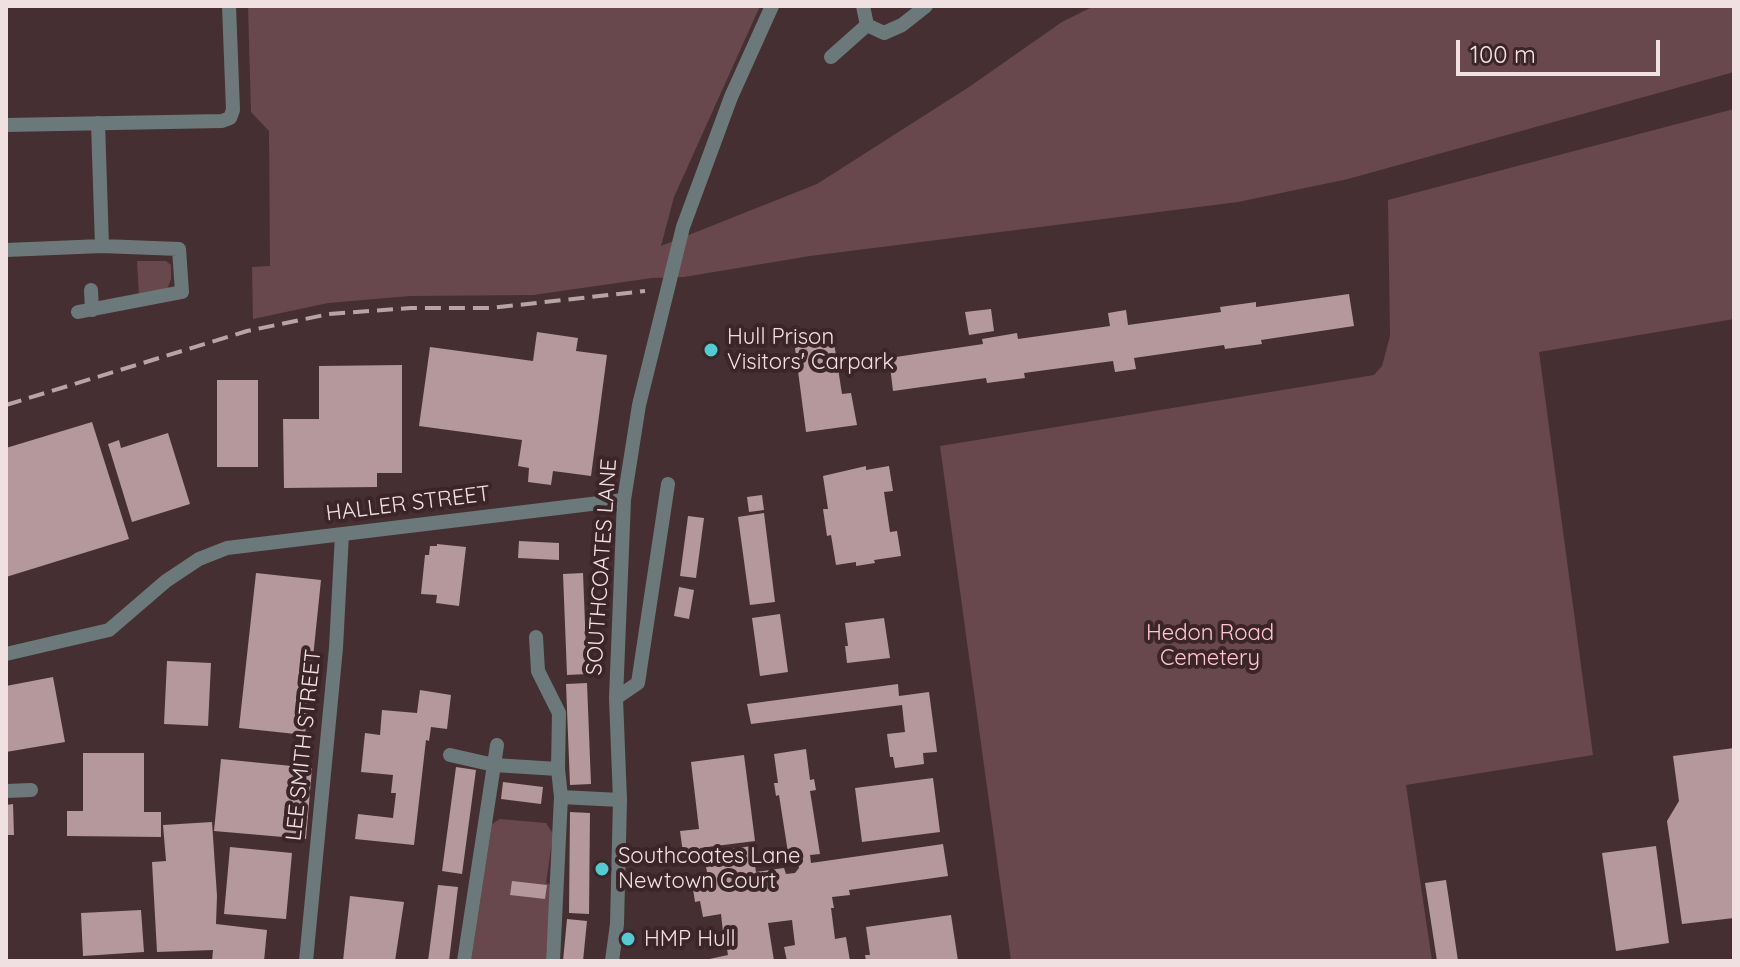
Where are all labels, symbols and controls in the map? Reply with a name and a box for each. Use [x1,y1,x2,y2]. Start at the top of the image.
scale bar [1460,24,1664,74]
text: 100 m [1470,39,1536,69]
place label: Hull Prison Visitors' Carpark [727,324,894,376]
marker: Hull Prison Visitors' Carpark [702,341,720,359]
street label: SOUTHCOATES LANE [581,458,623,676]
street label: HALLER STREET [324,481,492,527]
park label: Hedon Road Cemetery [1146,620,1274,672]
street label: LEE SMITH STREET [281,648,327,842]
place label: Southcoates Lane Newtown Court [618,843,800,894]
marker: Southcoates Lane Newtown Court [593,860,611,878]
place label: HMP Hull [644,926,736,952]
marker: HMP Hull [619,930,637,948]

